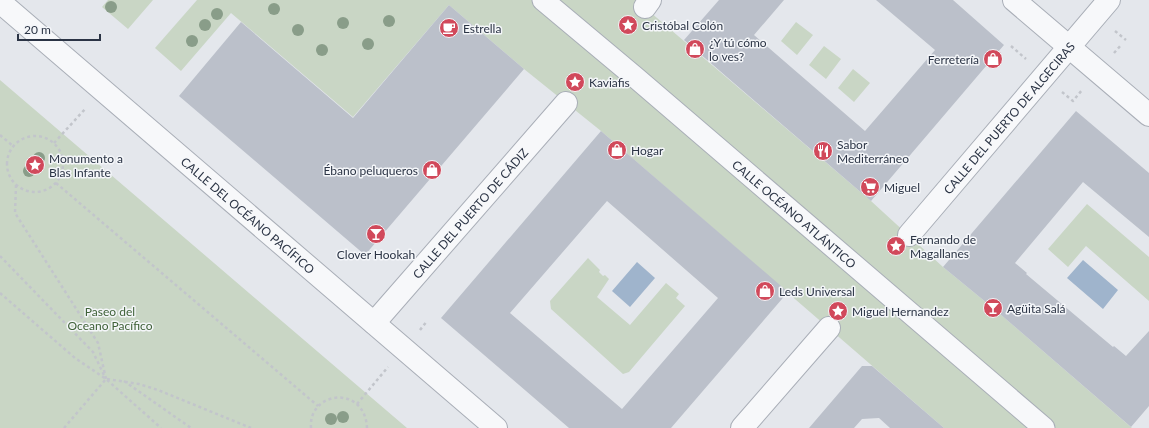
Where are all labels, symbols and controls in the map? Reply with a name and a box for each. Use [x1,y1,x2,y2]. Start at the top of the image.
place icon: Cristóbal Colón [617,14,639,36]
scale bar [18,16,100,42]
cafe icon: Estrella [438,17,460,39]
place label: Cristóbal Colón [642,18,723,33]
place label: Estrella [463,21,501,36]
text: 20 m [24,22,51,37]
place label: ¿Y tú cómo lo ves? [709,35,767,64]
shop icon: ¿Y tú cómo lo ves? [684,38,706,60]
street label: CALLE DEL PUERTO DE ALGECIRAS [940,39,1078,197]
shop icon: Ferretería [982,48,1004,70]
place label: Ferretería [928,52,979,67]
place icon: Kaviafis [564,71,586,93]
place label: Kaviafis [589,75,630,90]
place label: Sabor Mediterráneo [837,137,909,166]
shop icon: Hogar [606,139,628,161]
restaurant icon: Sabor Mediterráneo [812,140,834,162]
place label: Hogar [631,143,664,158]
street label: CALLE DEL PUERTO DE CÁDIZ [409,145,531,281]
place label: Monumento a Blas Infante [49,151,123,180]
street label: CALLE DEL OCÉANO PACÍFICO [178,153,318,277]
place icon: Monumento a Blas Infante [24,154,46,176]
street label: CALLE OCÉANO ATLÁNTICO [729,156,860,271]
shop icon: Ébano peluqueros [421,159,443,181]
place label: Ébano peluqueros [323,163,418,178]
supermarket icon: Miguel [859,176,881,198]
place label: Miguel [884,180,920,195]
bar icon: Clover Hookah [365,223,387,245]
place label: Fernando de Magallanes [910,232,976,261]
place icon: Fernando de Magallanes [885,235,907,257]
place label: Clover Hookah [337,247,415,262]
shop icon: Leds Universal [754,280,776,302]
place label: Leds Universal [779,284,855,299]
bar icon: Agüita Salá [982,297,1004,319]
place icon: Miguel Hernandez [827,300,849,322]
place label: Agüita Salá [1007,301,1065,316]
park label: Paseo del Oceano Pacífico [68,304,153,333]
place label: Miguel Hernandez [852,304,949,319]

